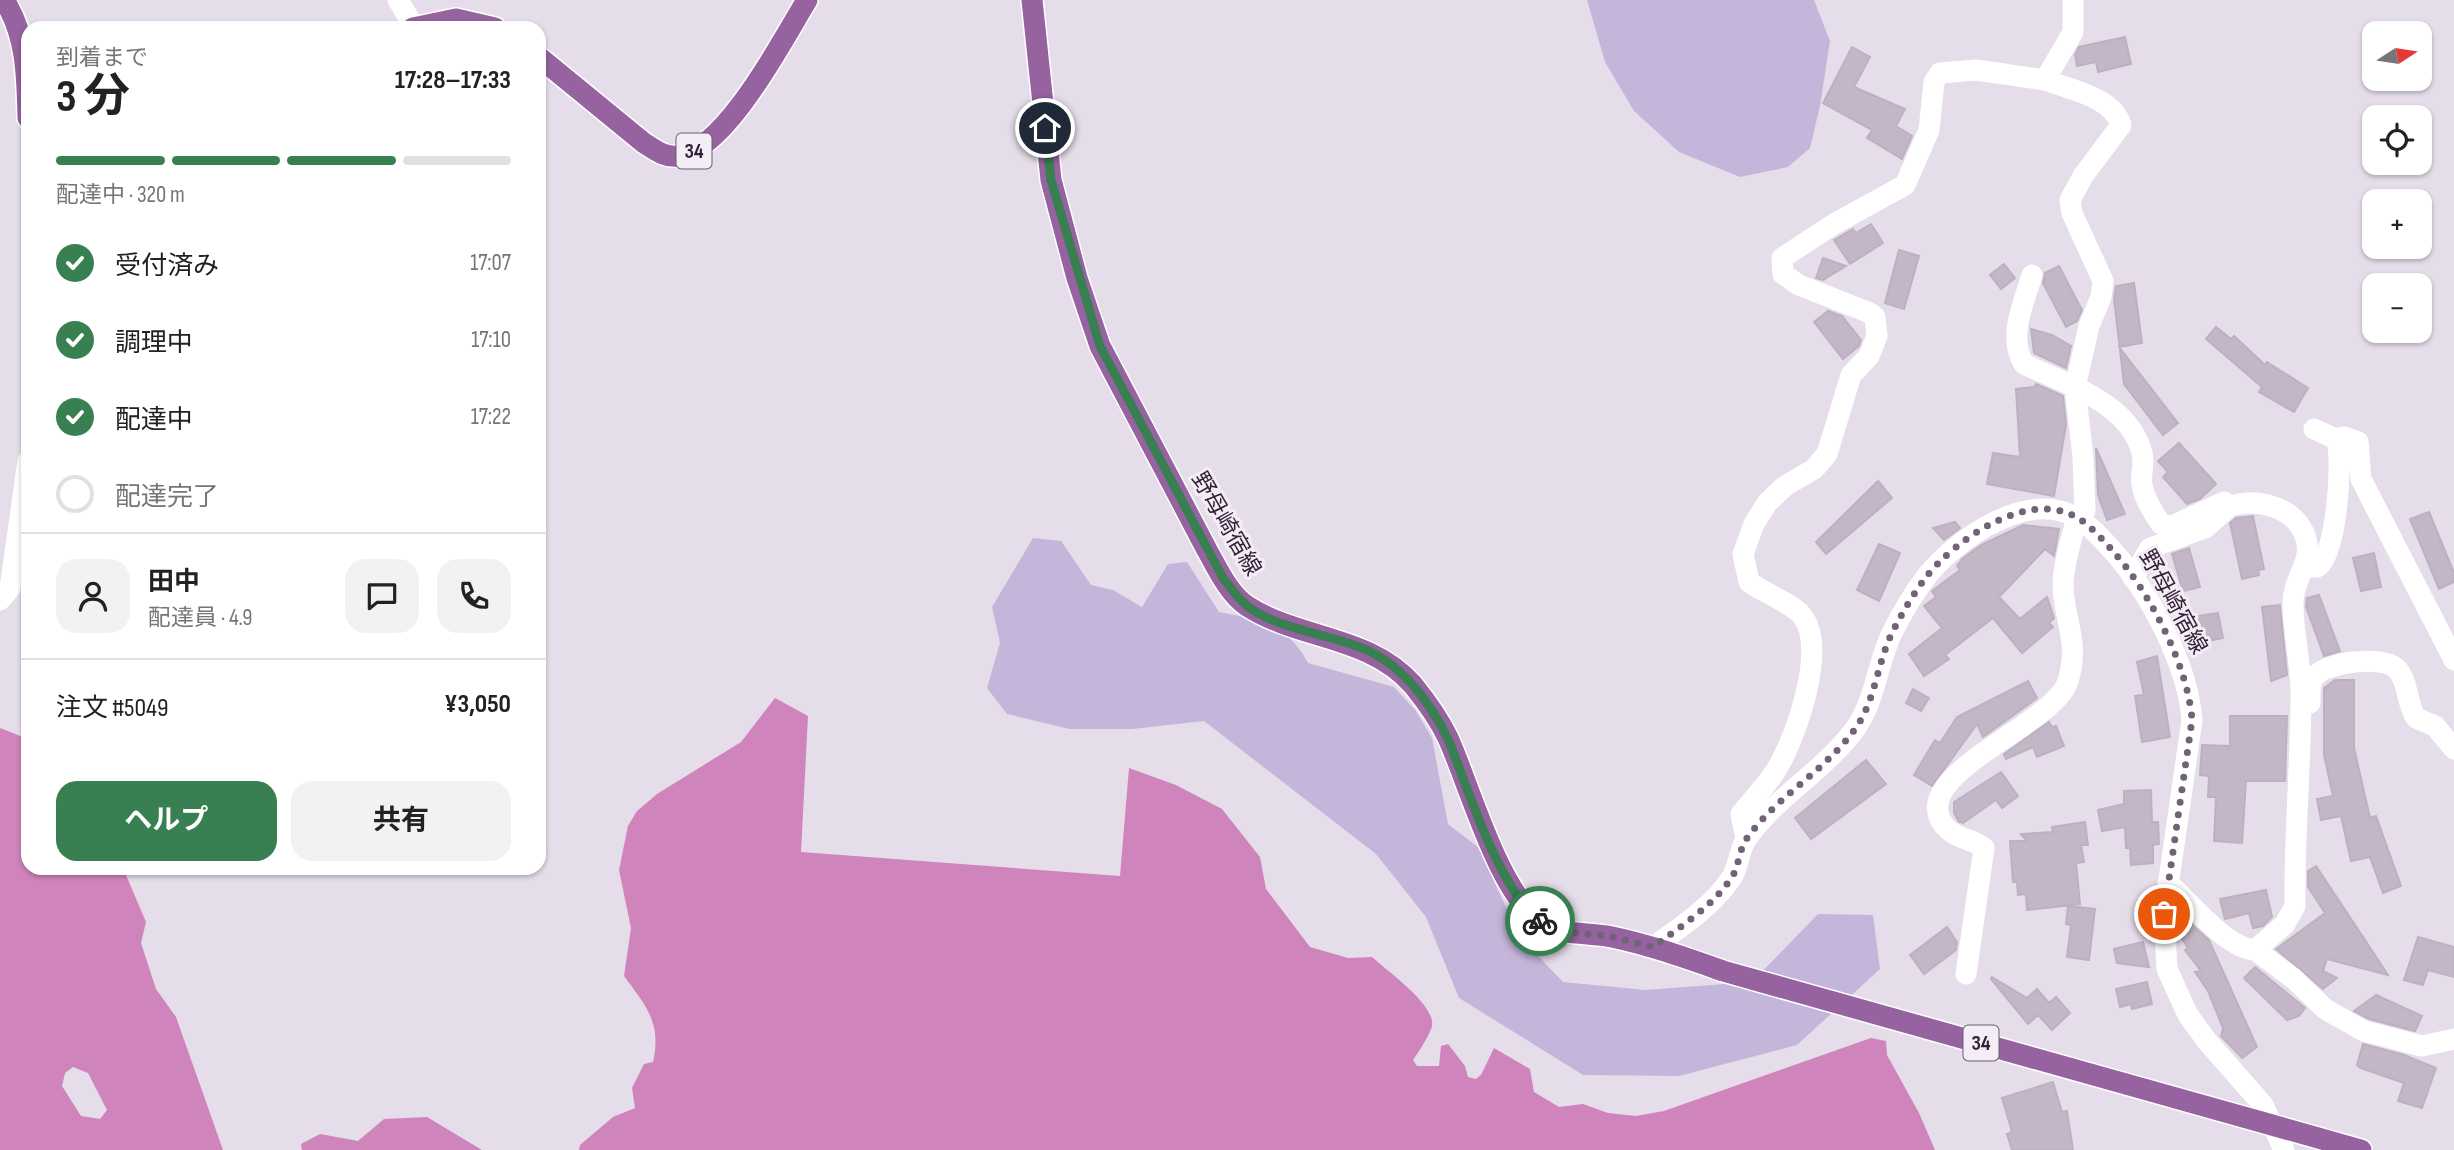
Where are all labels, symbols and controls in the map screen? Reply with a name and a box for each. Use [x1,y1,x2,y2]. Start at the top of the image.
north arrow [2362,21,2432,91]
map controls [2362,21,2432,343]
text: 到着まで [56,44,148,72]
text: 17:28–17:33 [395,65,511,96]
text: 3 分 [56,70,130,125]
pin [1015,98,1075,158]
button: locate [2362,105,2432,175]
icon: home [1026,109,1064,147]
road number: 34 [676,134,712,168]
text: 配達中 · 320 m [56,181,185,209]
button: + [2362,189,2432,259]
icon: check [56,244,94,282]
text: 17:07 [470,249,511,277]
text: 受付済み [115,251,219,282]
button: − [2362,273,2432,343]
icon: check [56,321,94,359]
text: 17:10 [471,326,511,354]
text: 調理中 [115,328,193,359]
icon: check [56,398,94,436]
text: 17:22 [471,403,511,431]
text: 配達中 [115,405,193,436]
street label: 野母崎宿線 [1185,467,1267,581]
text: 配達完了 [115,482,219,513]
street label: 野母崎宿線 [2133,545,2213,659]
button: person [56,559,130,633]
button: chat [345,559,419,633]
button: phone [437,559,511,633]
text: 田中 [148,567,200,598]
text: 配達員 · 4.9 [148,604,253,632]
text: ¥3,050 [444,689,511,720]
text: 注文 #5049 [56,693,168,724]
button: ヘルプ [56,781,277,861]
button: 共有 [291,781,511,861]
pin [2134,884,2194,944]
courier [1505,886,1575,956]
icon: bag [2145,895,2183,933]
icon: bike [1521,902,1559,940]
road number: 34 [1964,1026,1998,1060]

